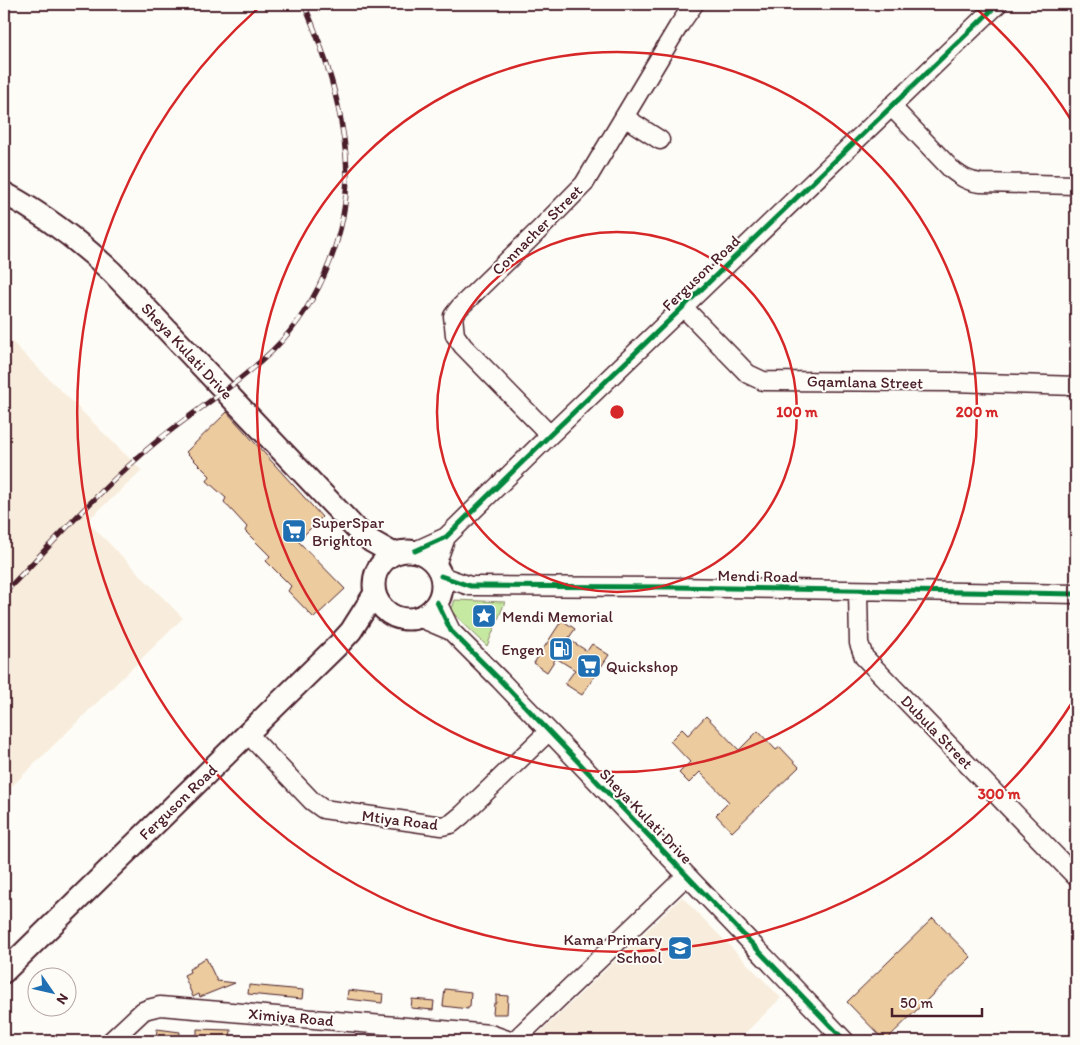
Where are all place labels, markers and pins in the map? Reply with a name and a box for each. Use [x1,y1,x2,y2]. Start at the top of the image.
centre of rings [608,403,626,421]
place label: SuperSpar Brighton [312,513,385,550]
supermarket icon: SuperSpar Brighton [281,518,307,544]
place icon: Mendi Memorial [471,603,497,629]
place label: Mendi Memorial [502,607,614,626]
fuel station icon: Engen [548,636,574,662]
place label: Engen [501,640,544,659]
supermarket icon: Quickshop [576,653,602,679]
place label: Quickshop [606,657,678,676]
place label: Kama Primary School [564,930,662,967]
school or university icon: Kama Primary School [667,935,693,961]

